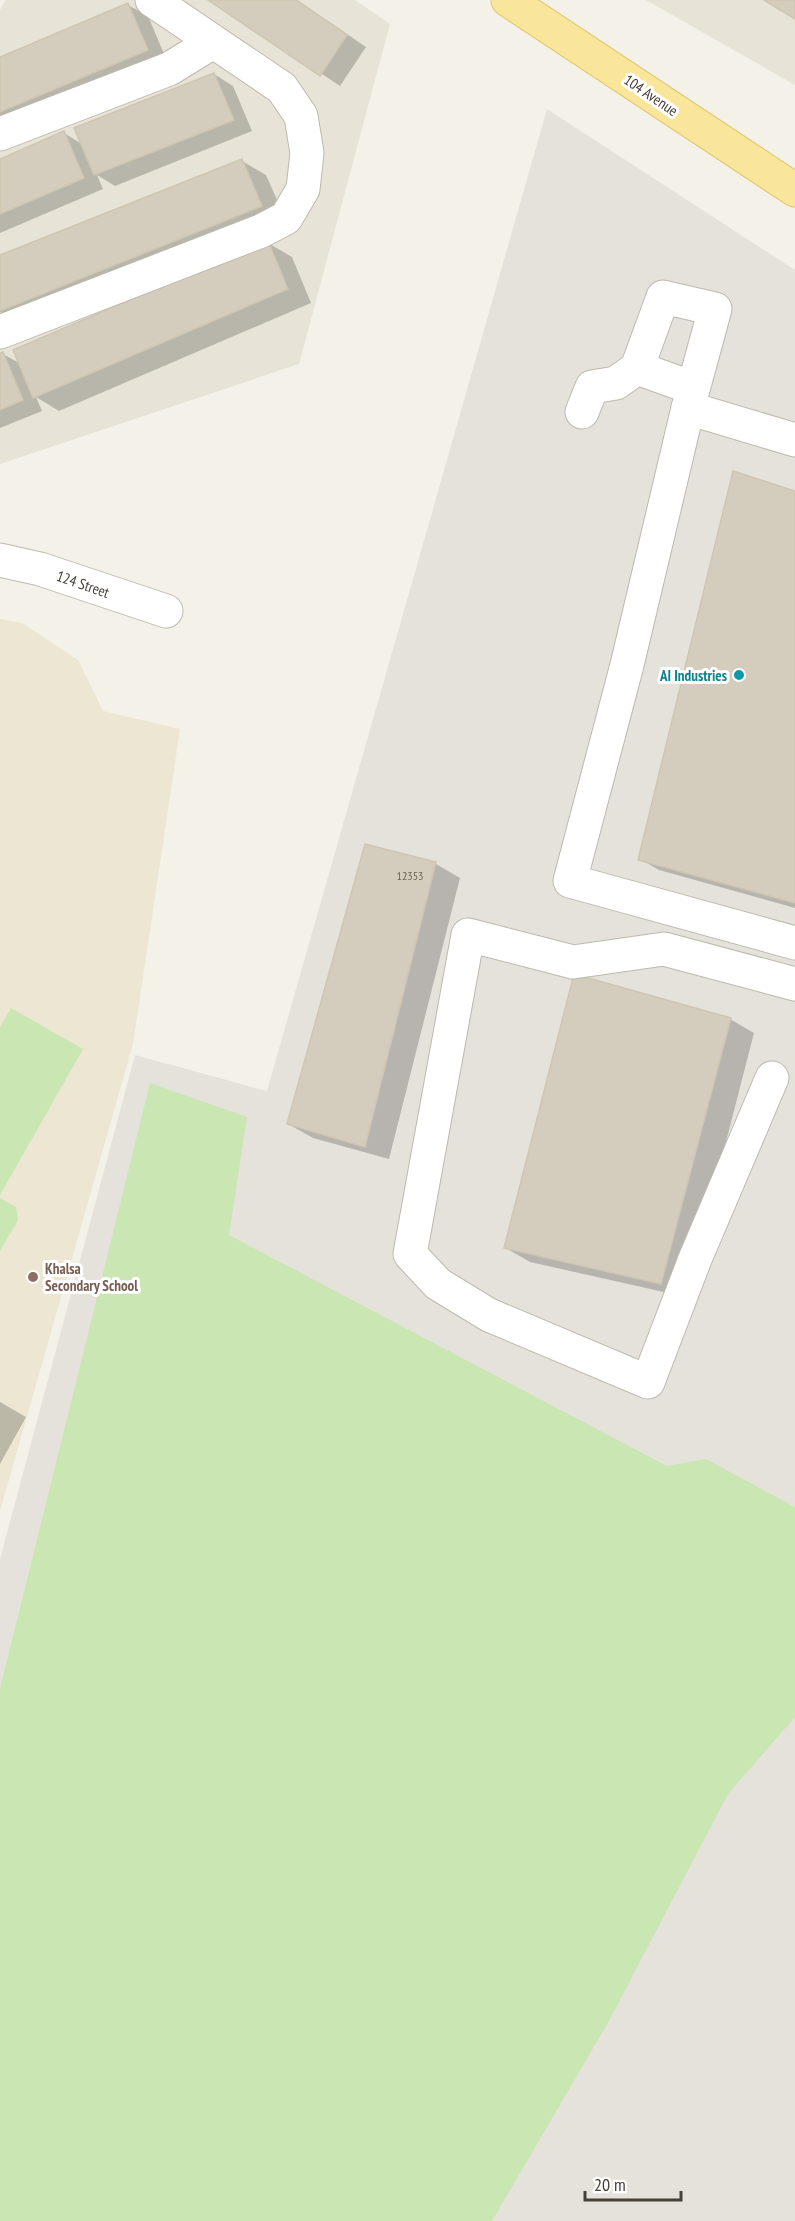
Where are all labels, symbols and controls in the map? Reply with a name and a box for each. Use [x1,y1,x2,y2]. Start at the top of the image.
street label: 104 Avenue [620,70,682,120]
street label: 124 Street [54,566,112,602]
place label: AI Industries [659,666,727,685]
marker: AI Industries [732,668,746,682]
house number: 12353 [396,868,424,883]
place label: Khalsa Secondary School [45,1259,138,1295]
marker: Khalsa Secondary School [26,1270,40,1284]
scale bar [585,2164,681,2202]
text: 20 m [594,2173,626,2196]

